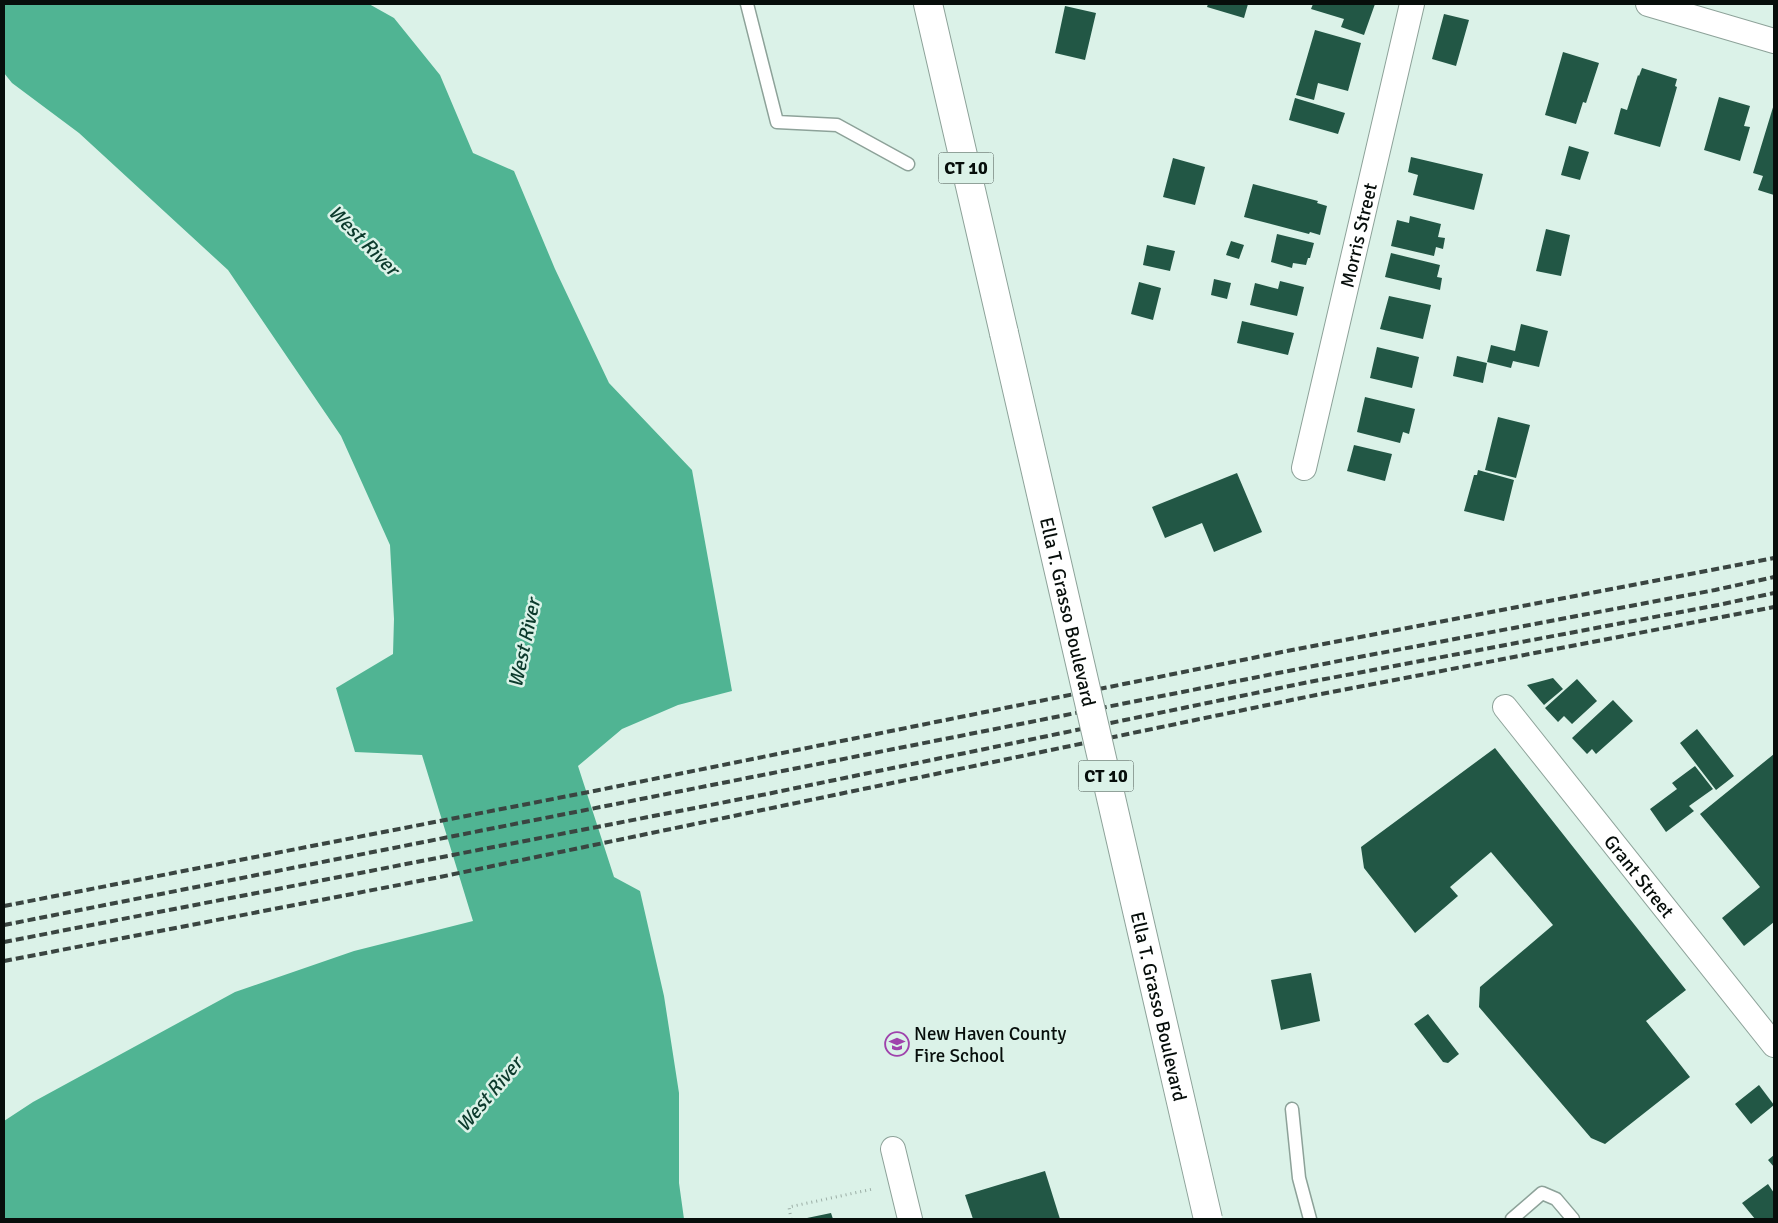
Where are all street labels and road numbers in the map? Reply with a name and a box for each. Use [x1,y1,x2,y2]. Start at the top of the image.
road number: CT 10 [938,152,994,184]
street label: Morris Street [1335,180,1383,290]
street label: Ella T. Grasso Boulevard [1034,515,1101,709]
road number: CT 10 [1078,760,1134,791]
street label: Grant Street [1598,830,1679,923]
street label: Ella T. Grasso Boulevard [1125,910,1191,1104]

